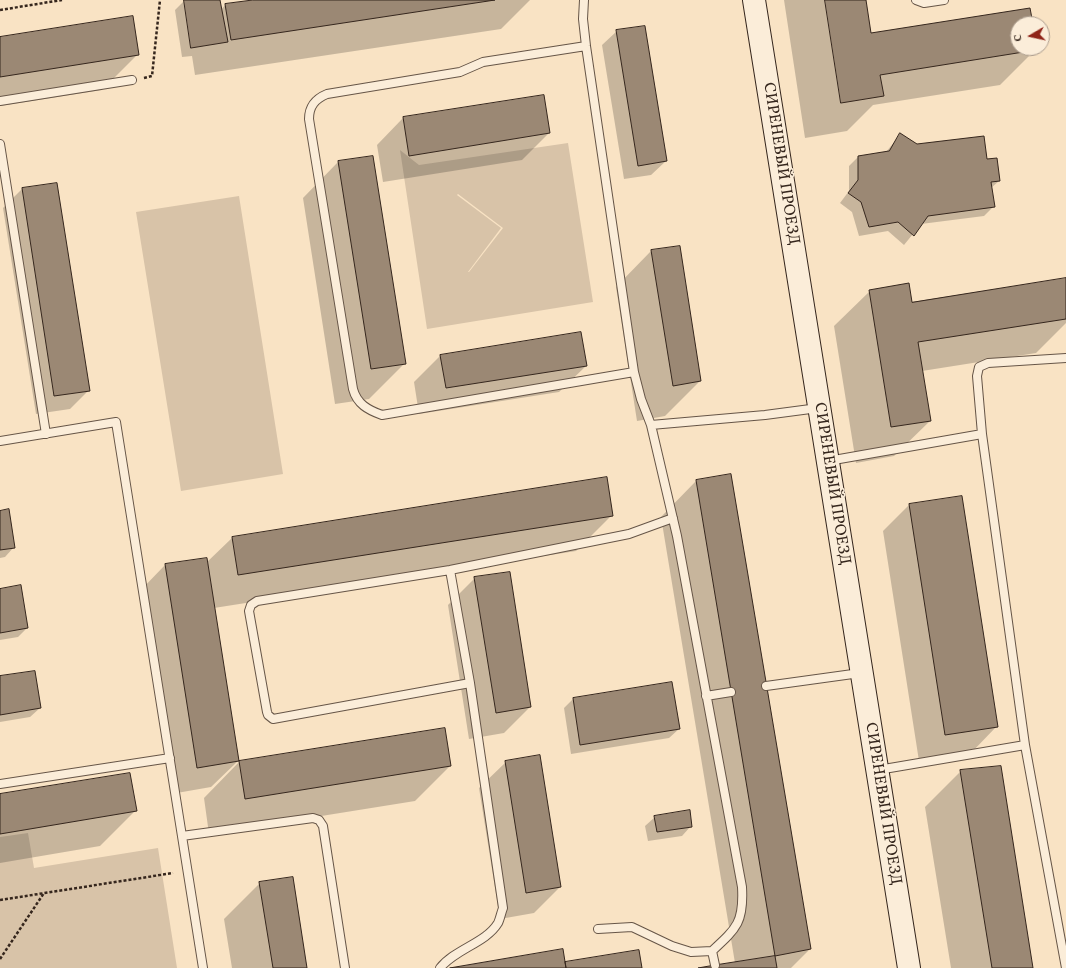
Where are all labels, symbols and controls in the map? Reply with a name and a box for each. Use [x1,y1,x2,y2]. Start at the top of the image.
north arrow [1010,16,1050,56]
text: С [1011,33,1027,42]
street label: СИРЕНЕВЫЙ ПРОЕЗД [758,81,802,247]
street label: СИРЕНЕВЫЙ ПРОЕЗД [809,401,853,567]
street label: СИРЕНЕВЫЙ ПРОЕЗД [860,721,904,887]

